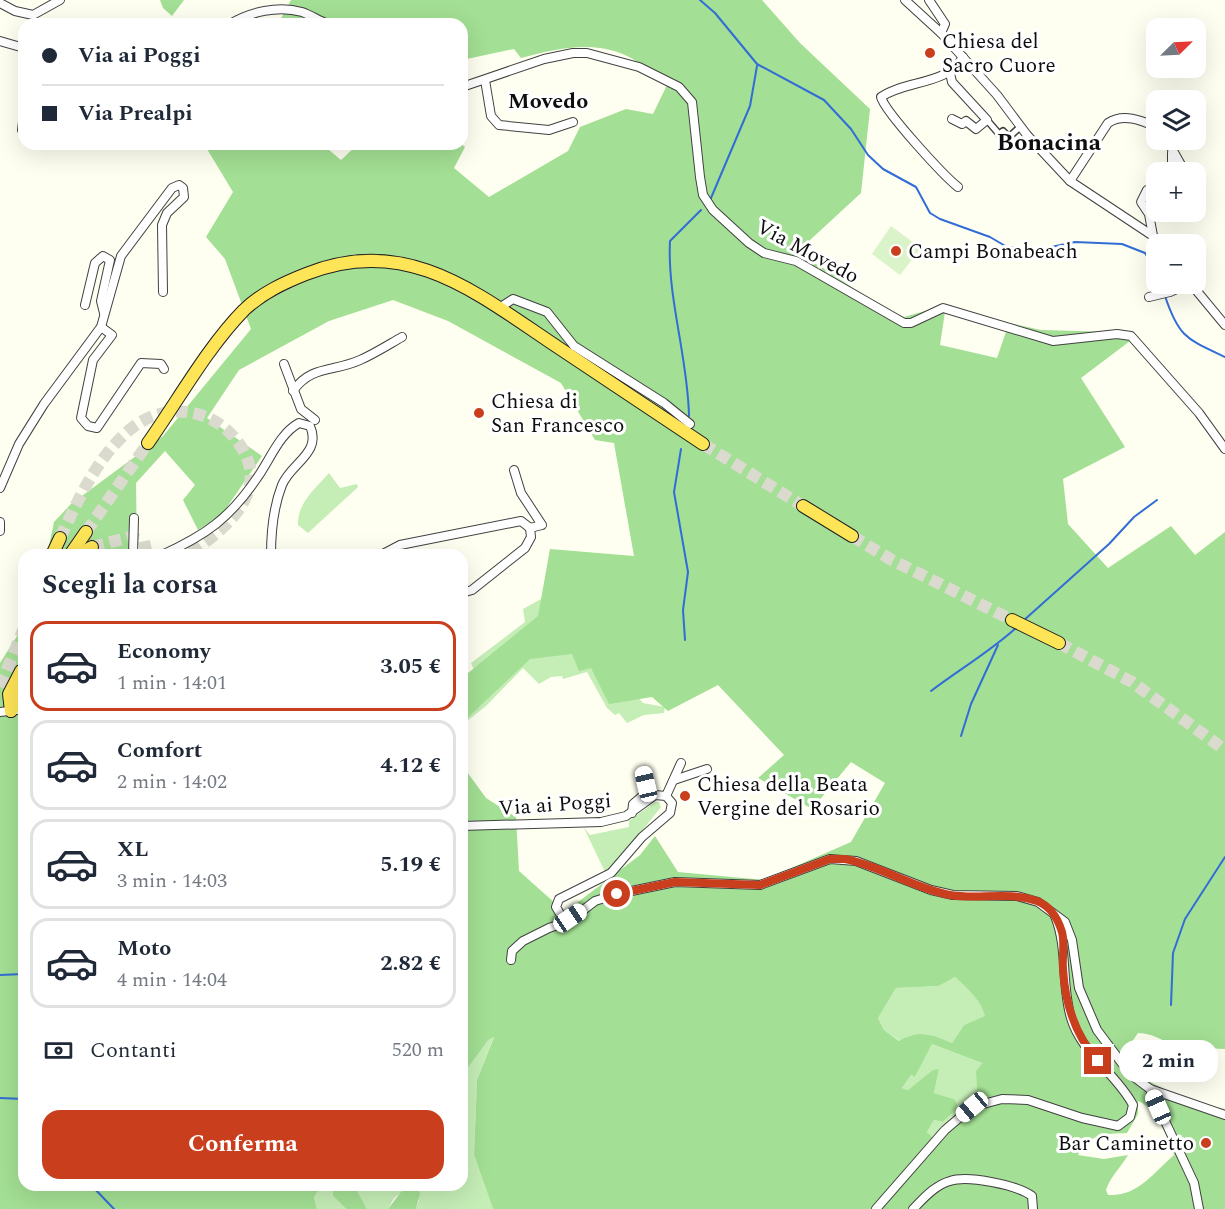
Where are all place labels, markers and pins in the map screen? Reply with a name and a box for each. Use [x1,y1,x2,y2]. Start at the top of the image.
place label: Chiesa del Sacro Cuore [942,26,1056,82]
marker: Chiesa del Sacro Cuore [923,46,937,60]
place label: Campi Bonabeach [908,236,1078,268]
marker: Campi Bonabeach [889,244,903,258]
place label: Chiesa di San Francesco [491,386,624,442]
marker: Chiesa di San Francesco [472,406,486,420]
place label: Chiesa della Beata Vergine del Rosario [697,769,880,825]
marker: Chiesa della Beata Vergine del Rosario [678,789,692,803]
place label: Bar Caminetto [1058,1128,1194,1160]
marker: Bar Caminetto [1199,1136,1213,1150]

